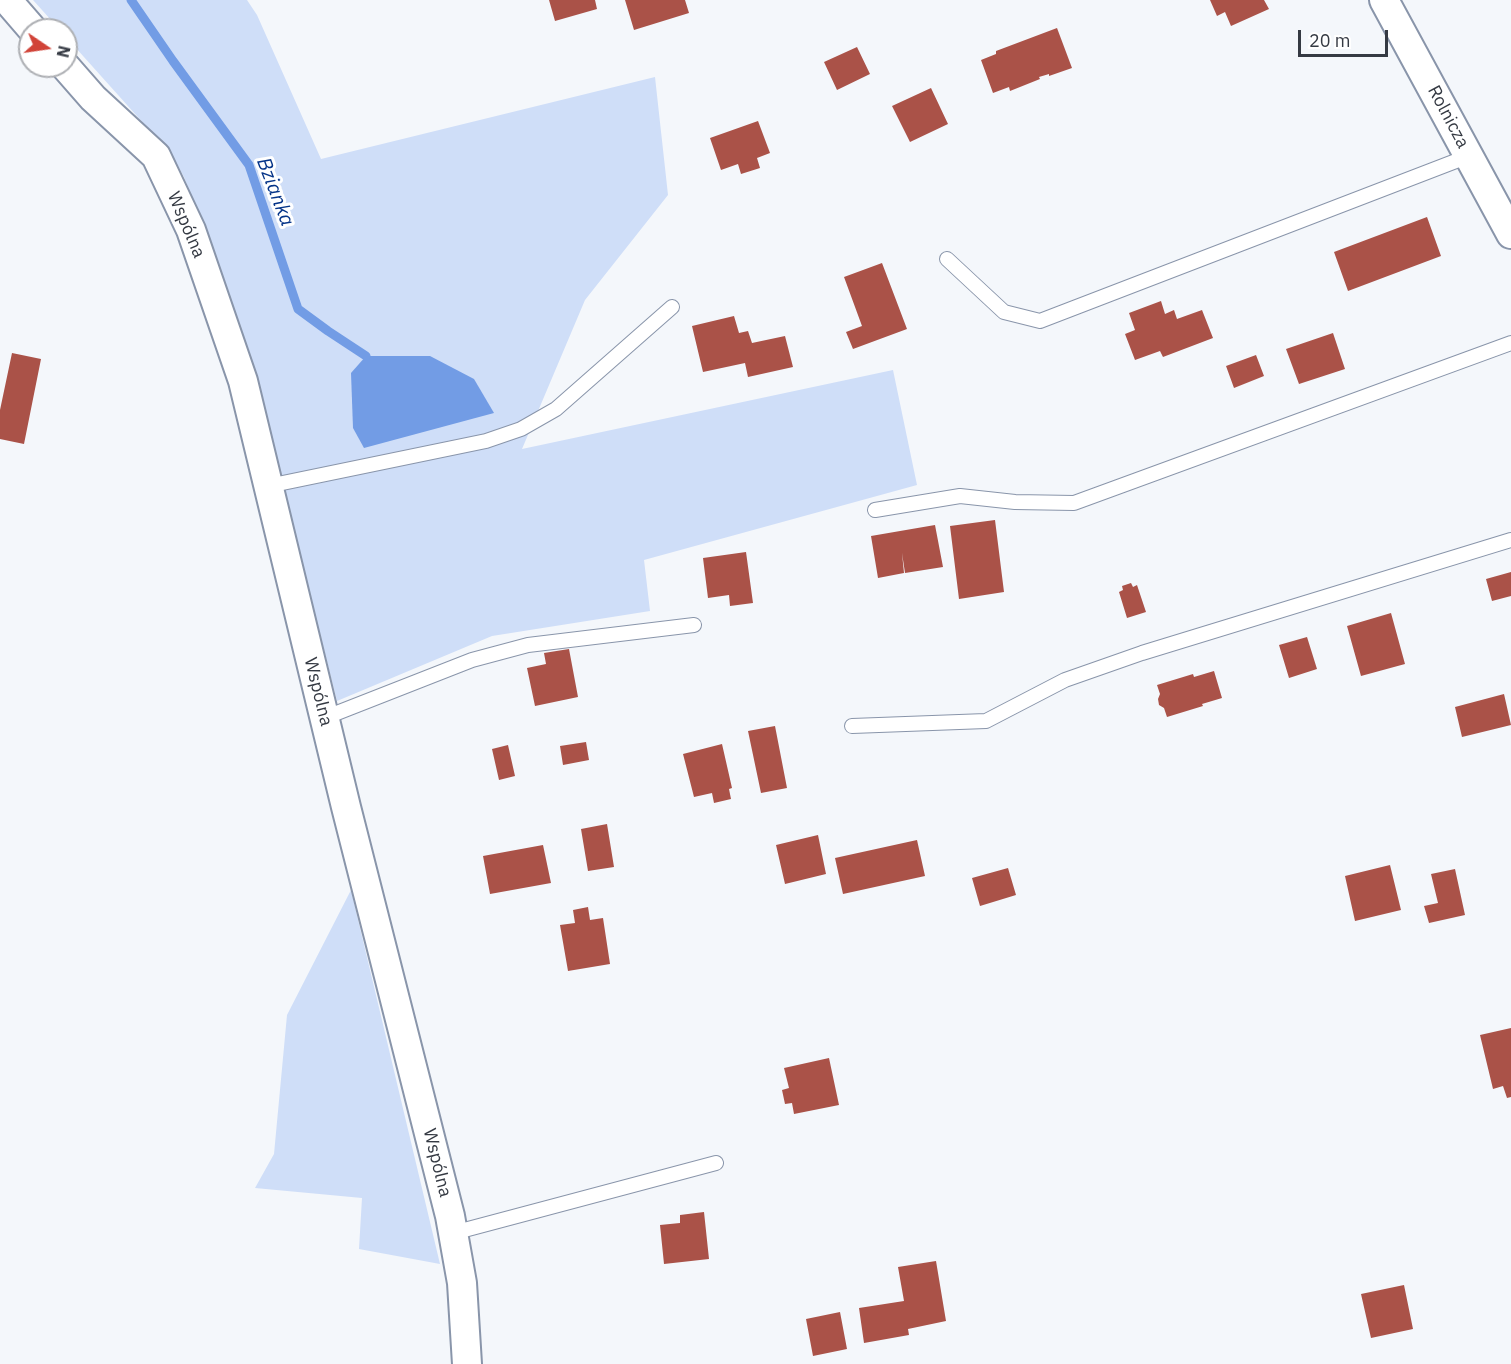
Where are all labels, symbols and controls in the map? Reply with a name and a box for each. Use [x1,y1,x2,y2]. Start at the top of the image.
north arrow [18,18,78,78]
scale bar [1301,18,1391,56]
text: 20 m [1309,29,1351,52]
text: N [53,44,75,59]
street label: Rolnicza [1423,82,1473,152]
water label: Bzianka [251,154,299,230]
street label: Wspólna [162,189,210,261]
street label: Wspólna [299,655,337,729]
street label: Wspólna [418,1126,456,1200]

